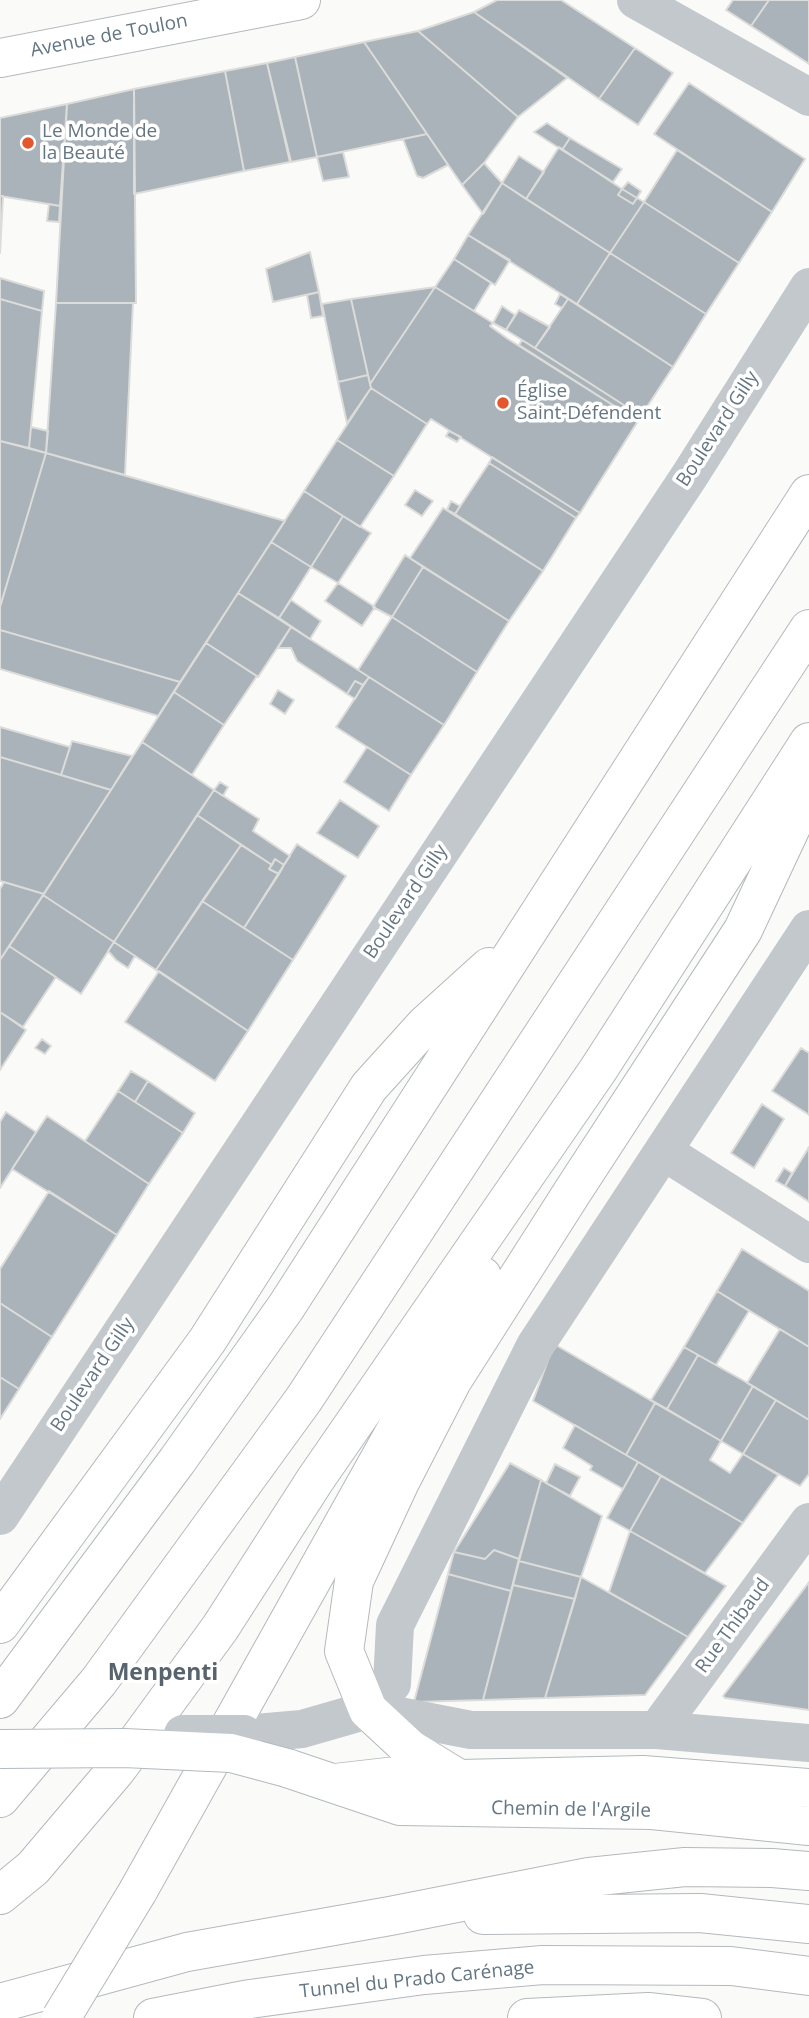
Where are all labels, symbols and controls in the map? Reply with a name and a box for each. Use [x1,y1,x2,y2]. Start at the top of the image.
street label: Avenue de Toulon [28,10,190,62]
place label: Le Monde de la Beauté [42,121,157,165]
marker: Le Monde de la Beauté [20,135,36,151]
street label: Boulevard Gilly [672,367,764,491]
place label: Église Saint-Défendent [517,381,661,425]
marker: Église Saint-Défendent [495,395,511,411]
street label: Boulevard Gilly [359,841,453,963]
street label: Boulevard Gilly [46,1314,140,1436]
street label: Rue Thibaud [691,1574,775,1678]
district label: Menpenti [108,1659,218,1687]
street label: Chemin de l'Argile [491,1797,651,1823]
street label: Tunnel du Prado Carénage [298,1956,536,2004]

